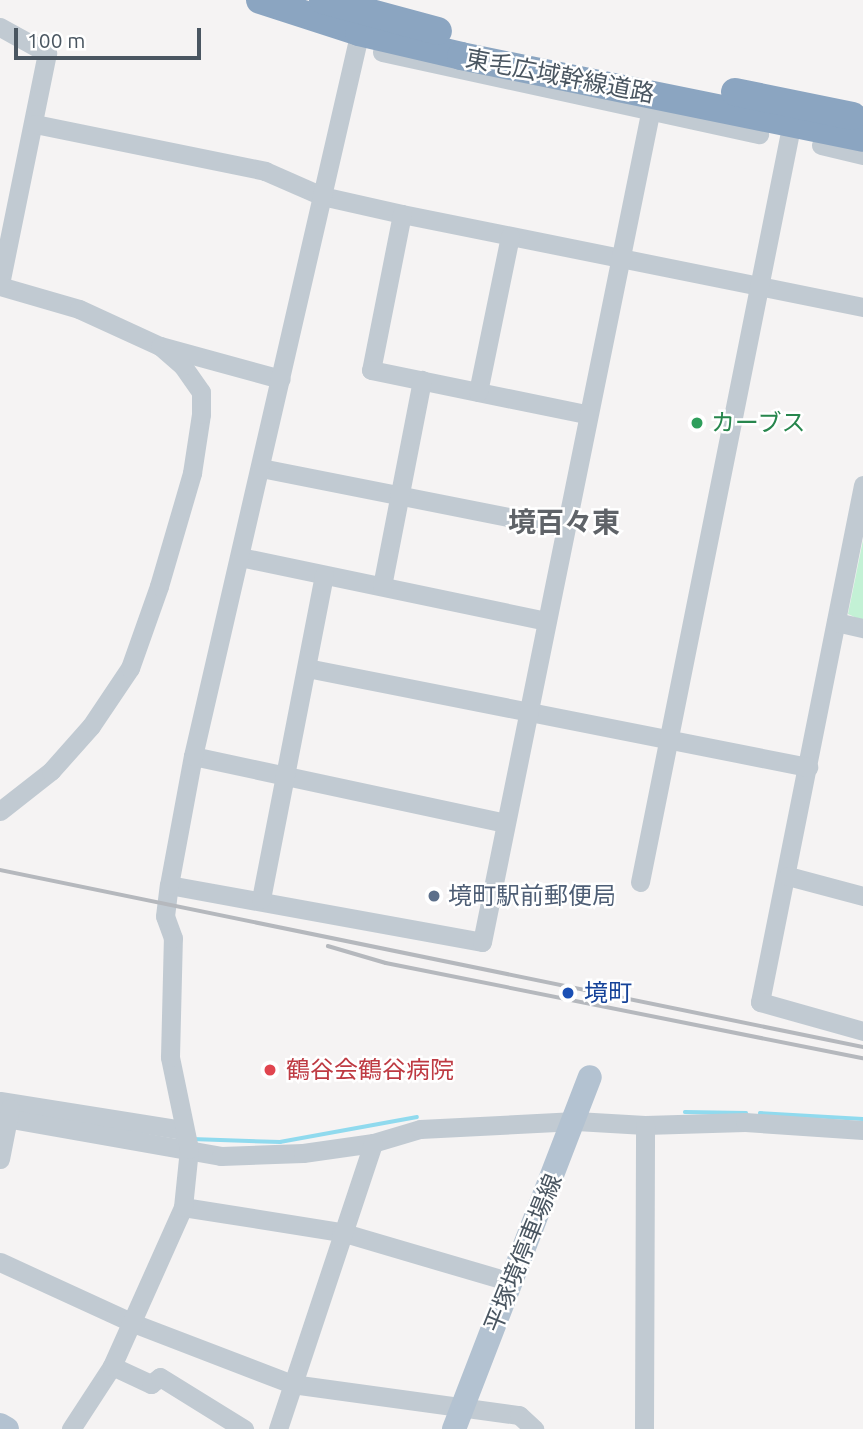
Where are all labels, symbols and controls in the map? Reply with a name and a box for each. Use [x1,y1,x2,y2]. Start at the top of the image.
scale bar [18,14,205,58]
text: 100 m [27,28,85,52]
street label: 東毛広域幹線道路 [463,44,657,108]
place label: カーブス [711,409,807,437]
marker: カーブス [689,415,705,431]
district label: 境百々東 [508,505,620,539]
place label: 境町駅前郵便局 [448,882,616,910]
marker: 境町駅前郵便局 [426,888,442,904]
place label: 境町 [584,979,632,1007]
marker: 境町 [558,983,578,1003]
place label: 鶴谷会鶴谷病院 [286,1056,454,1084]
marker: 鶴谷会鶴谷病院 [260,1060,280,1080]
street label: 平塚境停車場線 [478,1170,568,1336]

